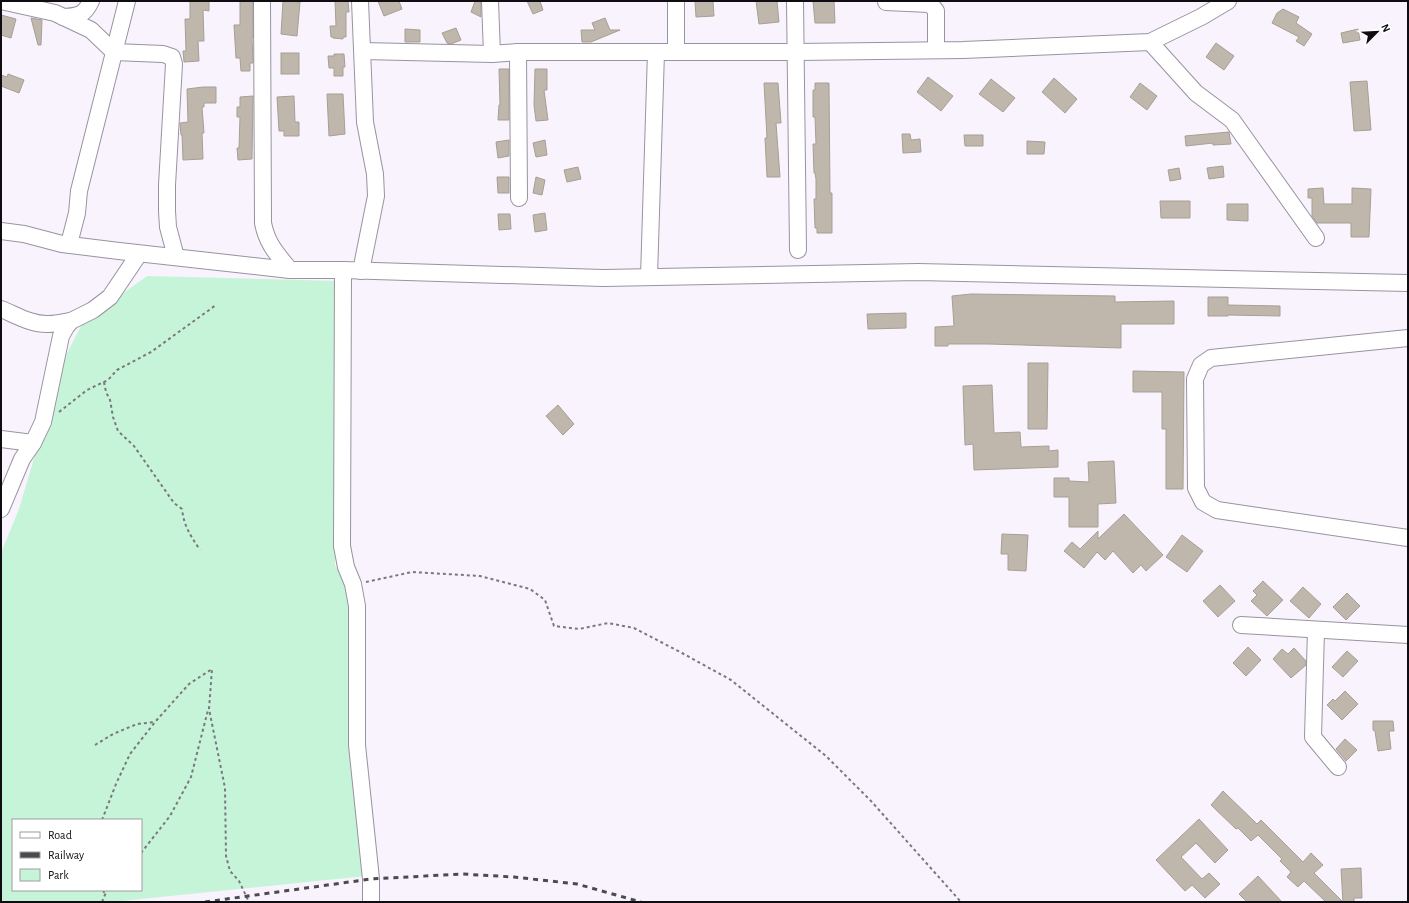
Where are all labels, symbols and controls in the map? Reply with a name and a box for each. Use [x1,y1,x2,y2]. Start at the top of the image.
north arrow [1357,12,1397,52]
text: N [1379,22,1392,34]
legend [12,819,142,891]
text: Road [48,829,72,841]
text: Railway [48,849,84,862]
text: Park [48,869,69,881]

